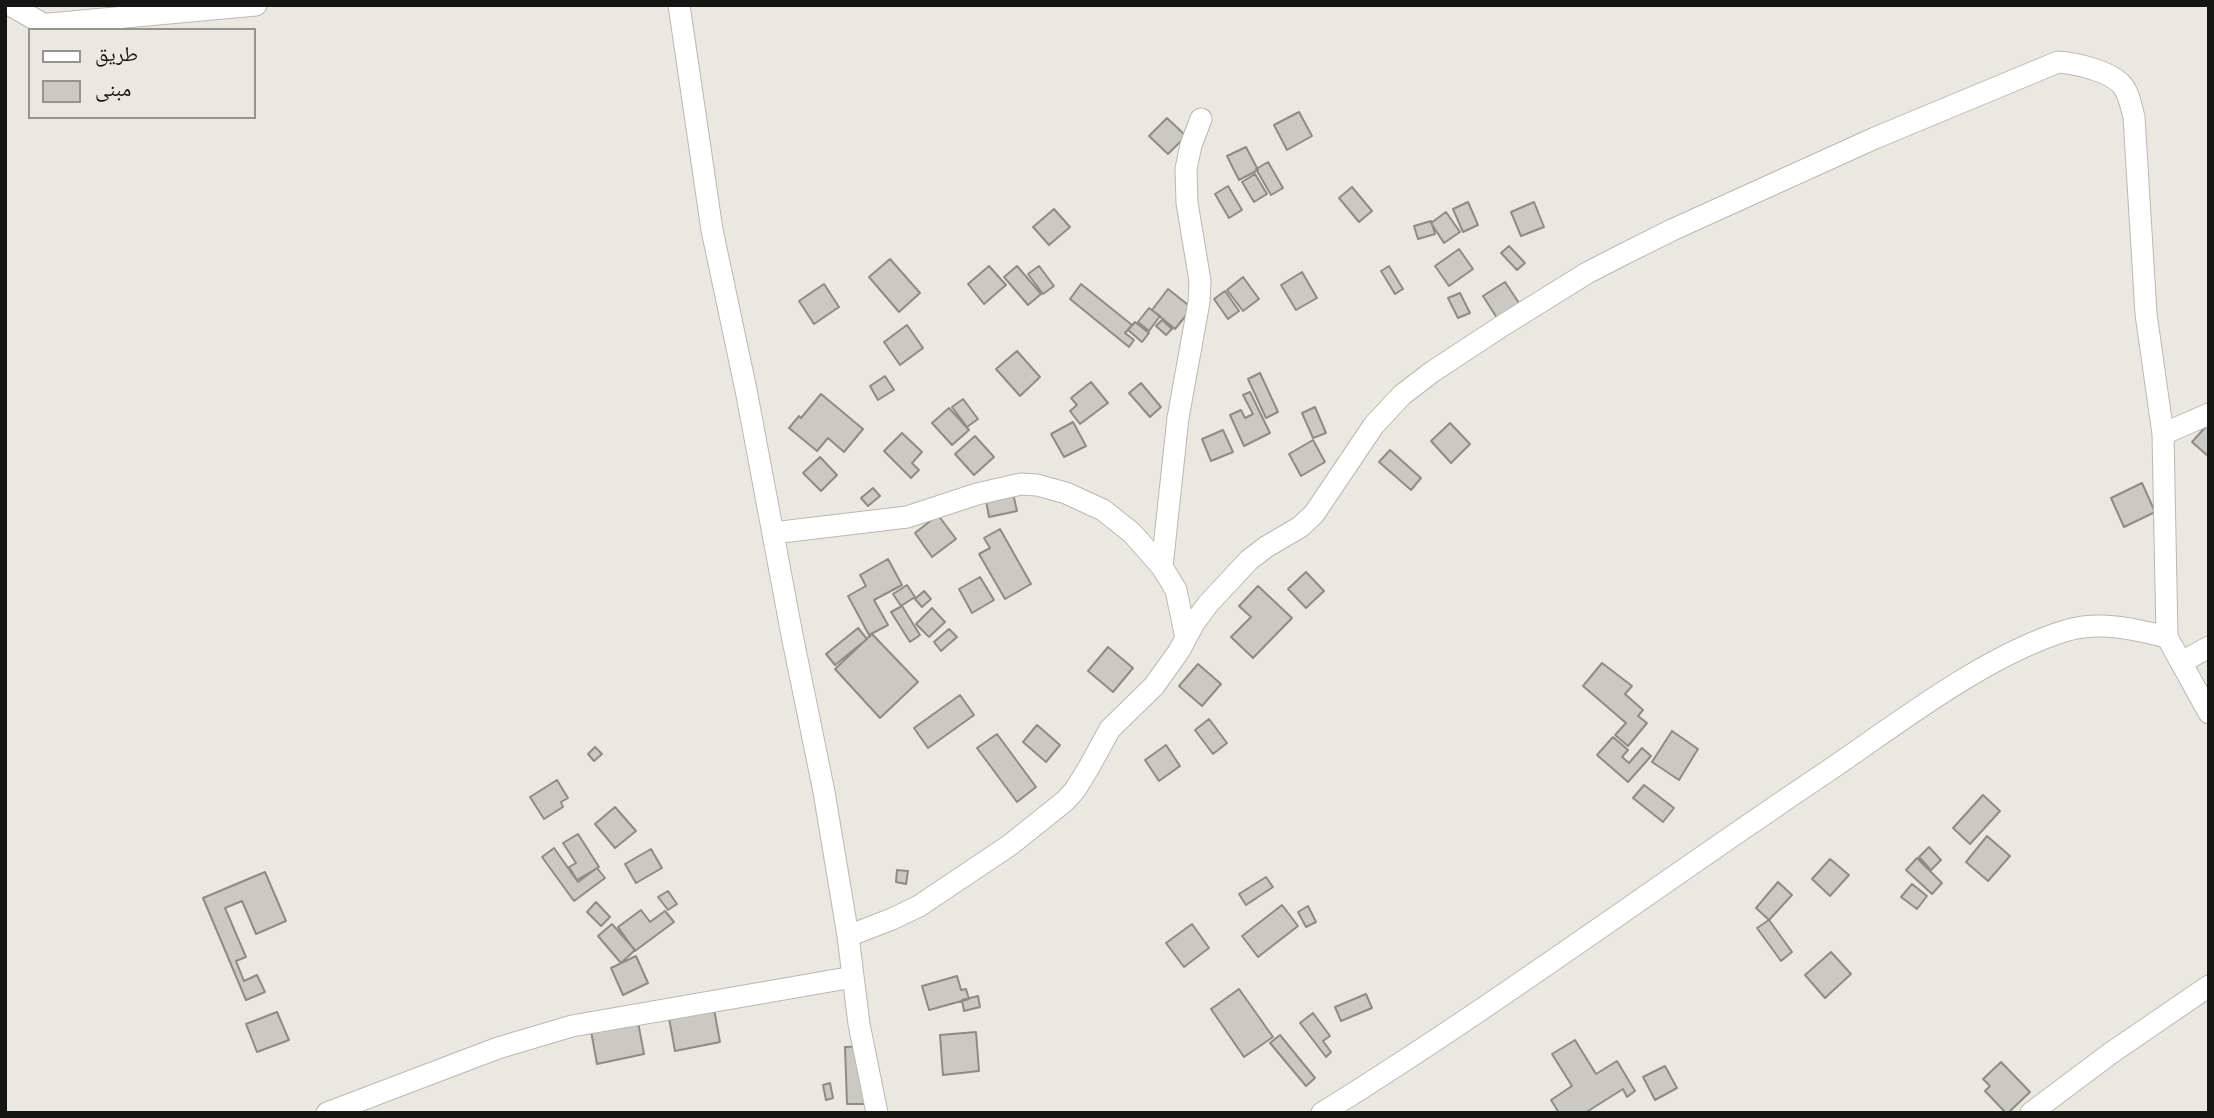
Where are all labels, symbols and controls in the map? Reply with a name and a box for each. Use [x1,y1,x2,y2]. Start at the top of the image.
legend [28,28,256,119]
text: طريق [95,40,138,65]
text: مبنى [95,75,131,100]

